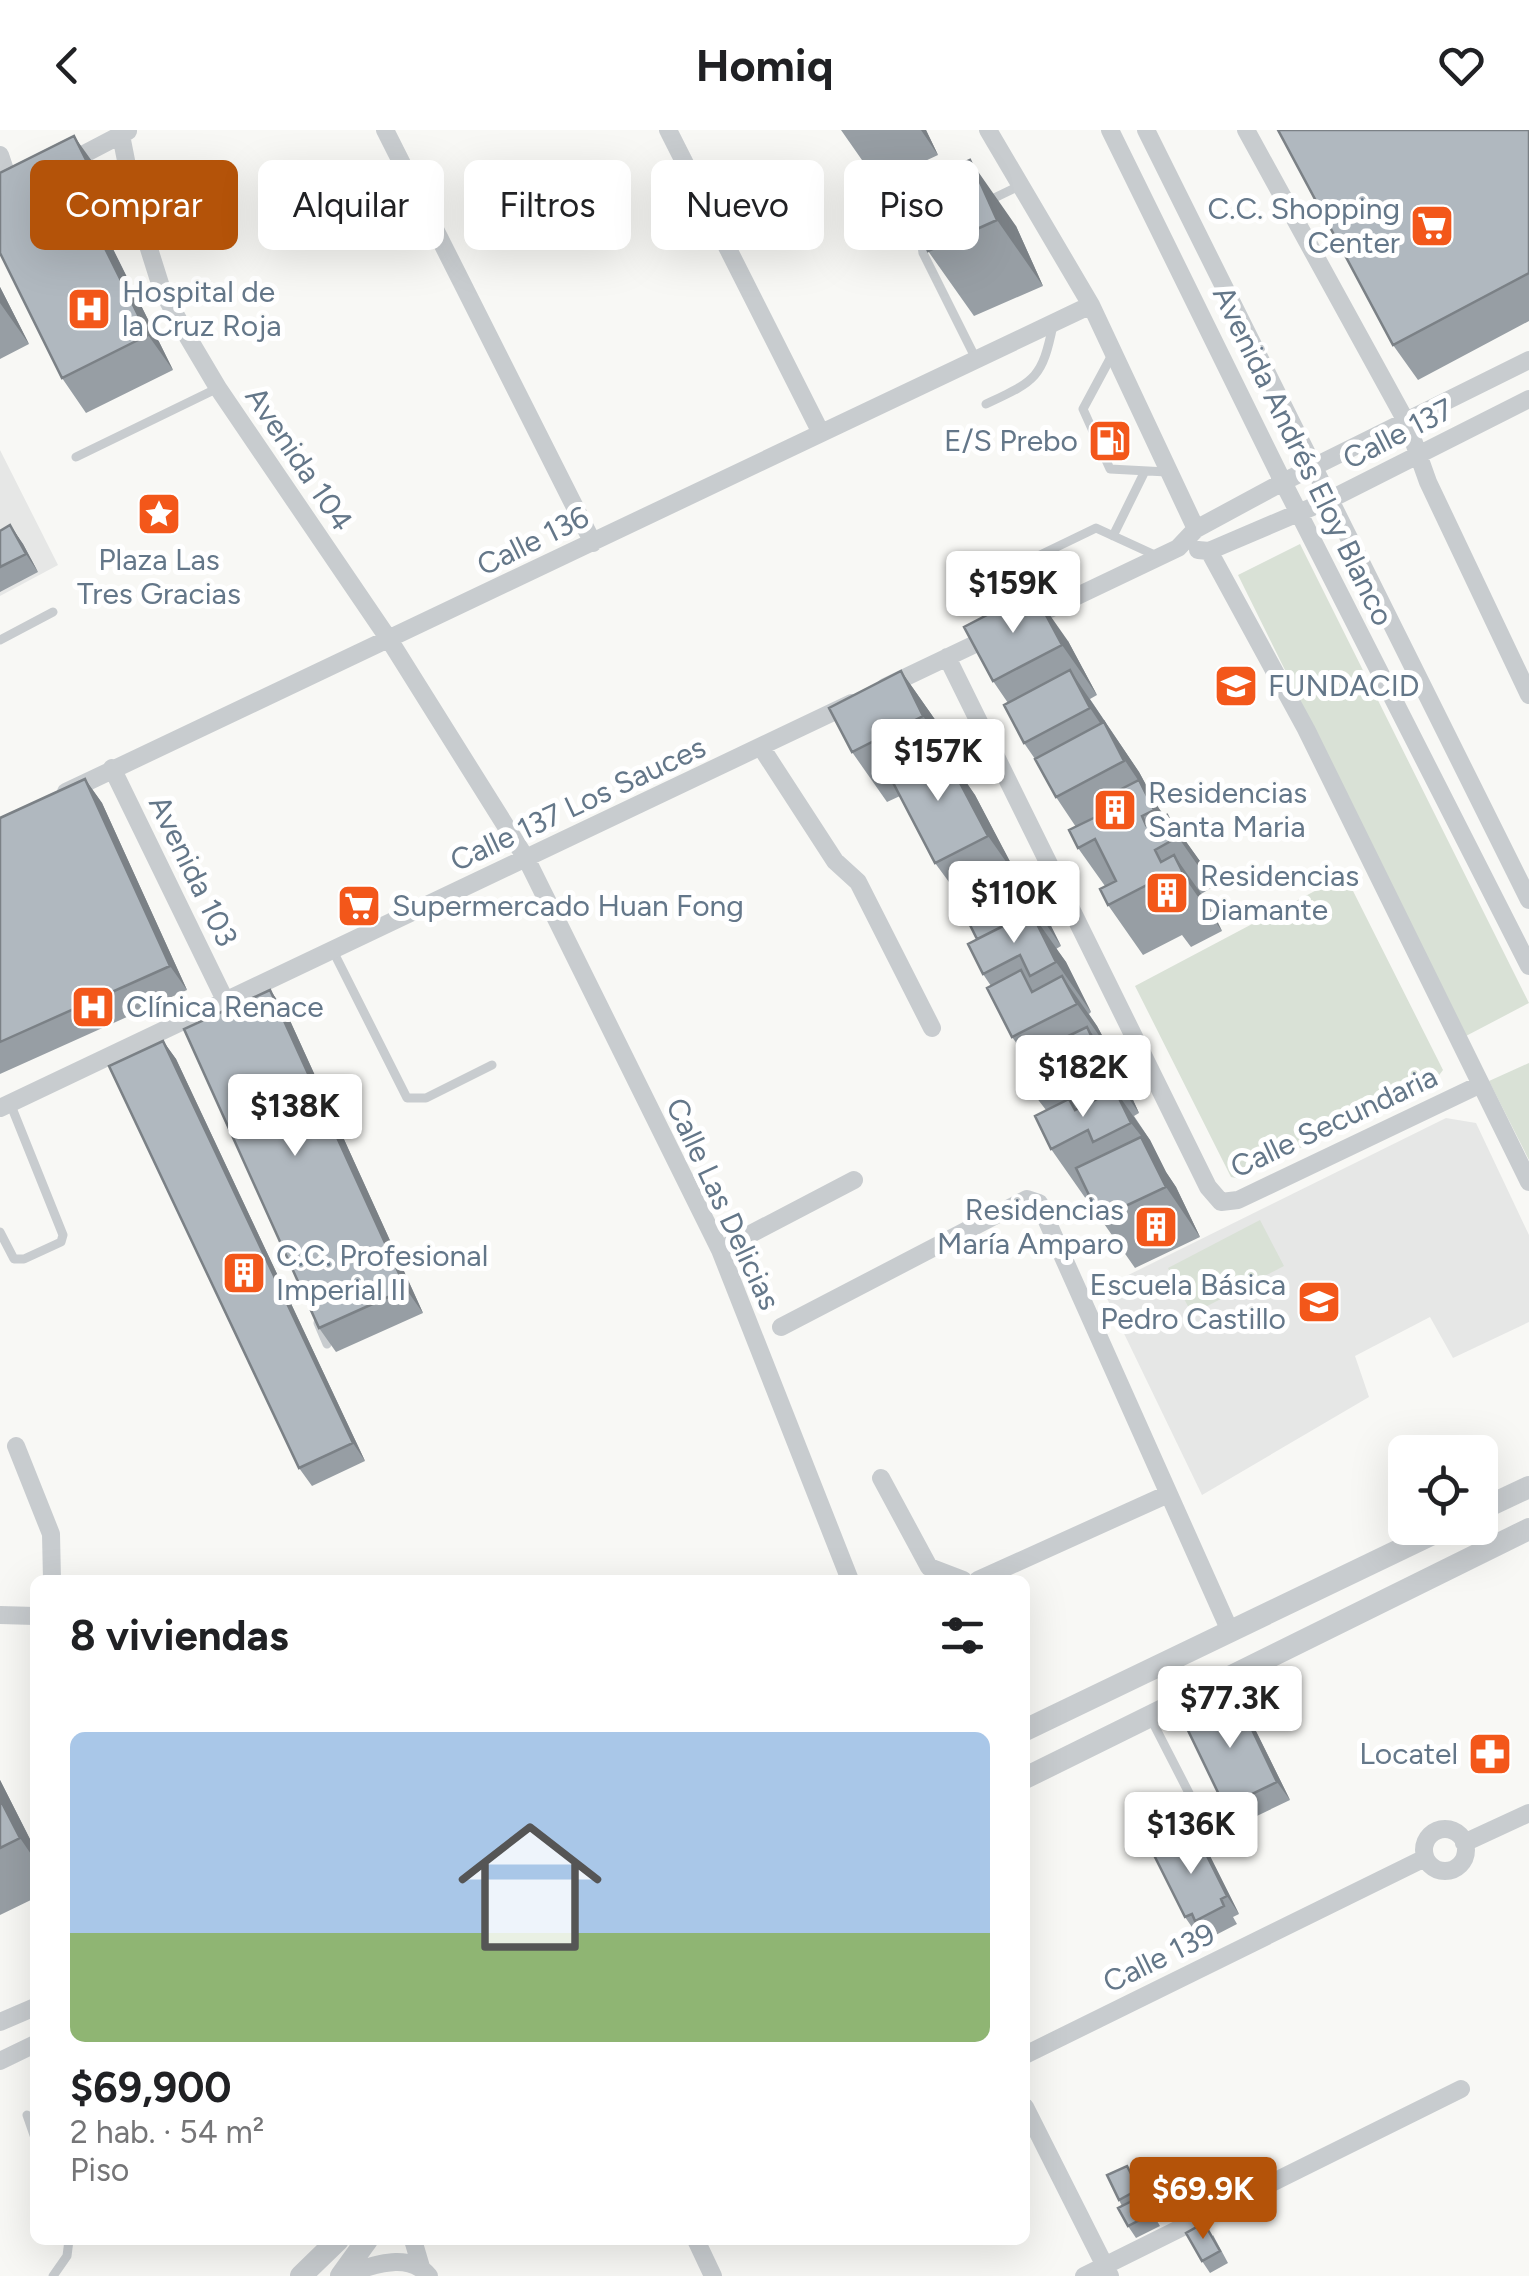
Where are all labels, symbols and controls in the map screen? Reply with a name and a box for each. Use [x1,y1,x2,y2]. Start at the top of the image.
icon: back [40,38,95,93]
text: Homiq [696,38,833,92]
icon: heart [1434,38,1489,93]
chip: Comprar [30,160,238,250]
chip: Alquilar [258,160,444,250]
chip: Filtros [464,160,631,250]
chip: Nuevo [651,160,824,250]
chip: Piso [844,160,979,250]
place label: C.C. Shopping Center [1208,190,1400,261]
supermarket icon: C.C. Shopping Center [1409,203,1455,249]
place label: Hospital de la Cruz Roja [122,273,282,344]
street label: Avenida Andrés Eloy Blanco [1205,280,1402,632]
hospital icon: Hospital de la Cruz Roja [66,286,112,332]
street label: Avenida 104 [238,380,361,538]
street label: Calle 137 [1336,390,1459,477]
fuel station icon: E/S Prebo [1087,418,1133,464]
place label: E/S Prebo [944,422,1078,459]
place icon: Plaza Las Tres Gracias [136,491,182,537]
street label: Calle 136 [471,498,595,583]
place label: Plaza Las Tres Gracias [77,541,241,612]
pin: $159K [943,551,1083,636]
text: $159K [968,564,1058,602]
school or university icon: FUNDACID [1213,663,1259,709]
place label: FUNDACID [1268,667,1419,704]
pin: $157K [868,719,1008,804]
street label: Calle 137 Los Sauces [444,728,711,879]
text: $157K [894,732,982,770]
place label: Residencias Santa Maria [1148,774,1307,845]
building icon: Residencias Santa Maria [1092,787,1138,833]
street label: Avenida 103 [141,789,246,952]
place label: Residencias Diamante [1200,857,1359,928]
pin: $110K [944,861,1084,946]
building icon: Residencias Diamante [1144,870,1190,916]
text: $110K [971,874,1057,912]
supermarket icon: Supermercado Huan Fong [336,883,382,929]
place label: Supermercado Huan Fong [392,887,744,924]
hospital icon: Clínica Renace [70,984,116,1030]
place label: Clínica Renace [126,988,324,1025]
pin: $182K [1013,1035,1153,1120]
text: $182K [1038,1048,1128,1086]
street label: Calle Secundaria [1225,1058,1443,1186]
pin: $138K [225,1074,365,1159]
text: $138K [250,1087,340,1125]
street label: Calle Las Delicias [658,1092,789,1315]
place label: Residencias María Amparo [937,1191,1124,1262]
building icon: Residencias María Amparo [1133,1204,1179,1250]
place label: C.C. Profesional Imperial II [276,1237,488,1308]
building icon: C.C. Profesional Imperial II [221,1250,267,1296]
place label: Escuela Básica Pedro Castillo [1090,1266,1286,1337]
school or university icon: Escuela Básica Pedro Castillo [1296,1279,1342,1325]
map controls [1388,1435,1498,1545]
button: locate [1388,1435,1498,1545]
icon: filters [935,1608,990,1663]
text: 8 viviendas [70,1610,288,1661]
pin: $77.3K [1149,1666,1311,1751]
text: $77.3K [1180,1679,1280,1717]
pharmacy icon: Locatel [1467,1731,1513,1777]
place label: Locatel [1359,1735,1458,1772]
pin: $136K [1121,1792,1261,1877]
icon: home [440,1797,620,1977]
text: $136K [1147,1805,1235,1843]
street label: Calle 139 [1097,1915,1221,2000]
text: $69,900 [70,2062,232,2113]
text: 2 hab. · 54 m² [70,2113,264,2151]
text: Piso [70,2151,129,2189]
pin: $69.9K [1122,2157,1284,2242]
text: $69.9K [1152,2170,1254,2208]

